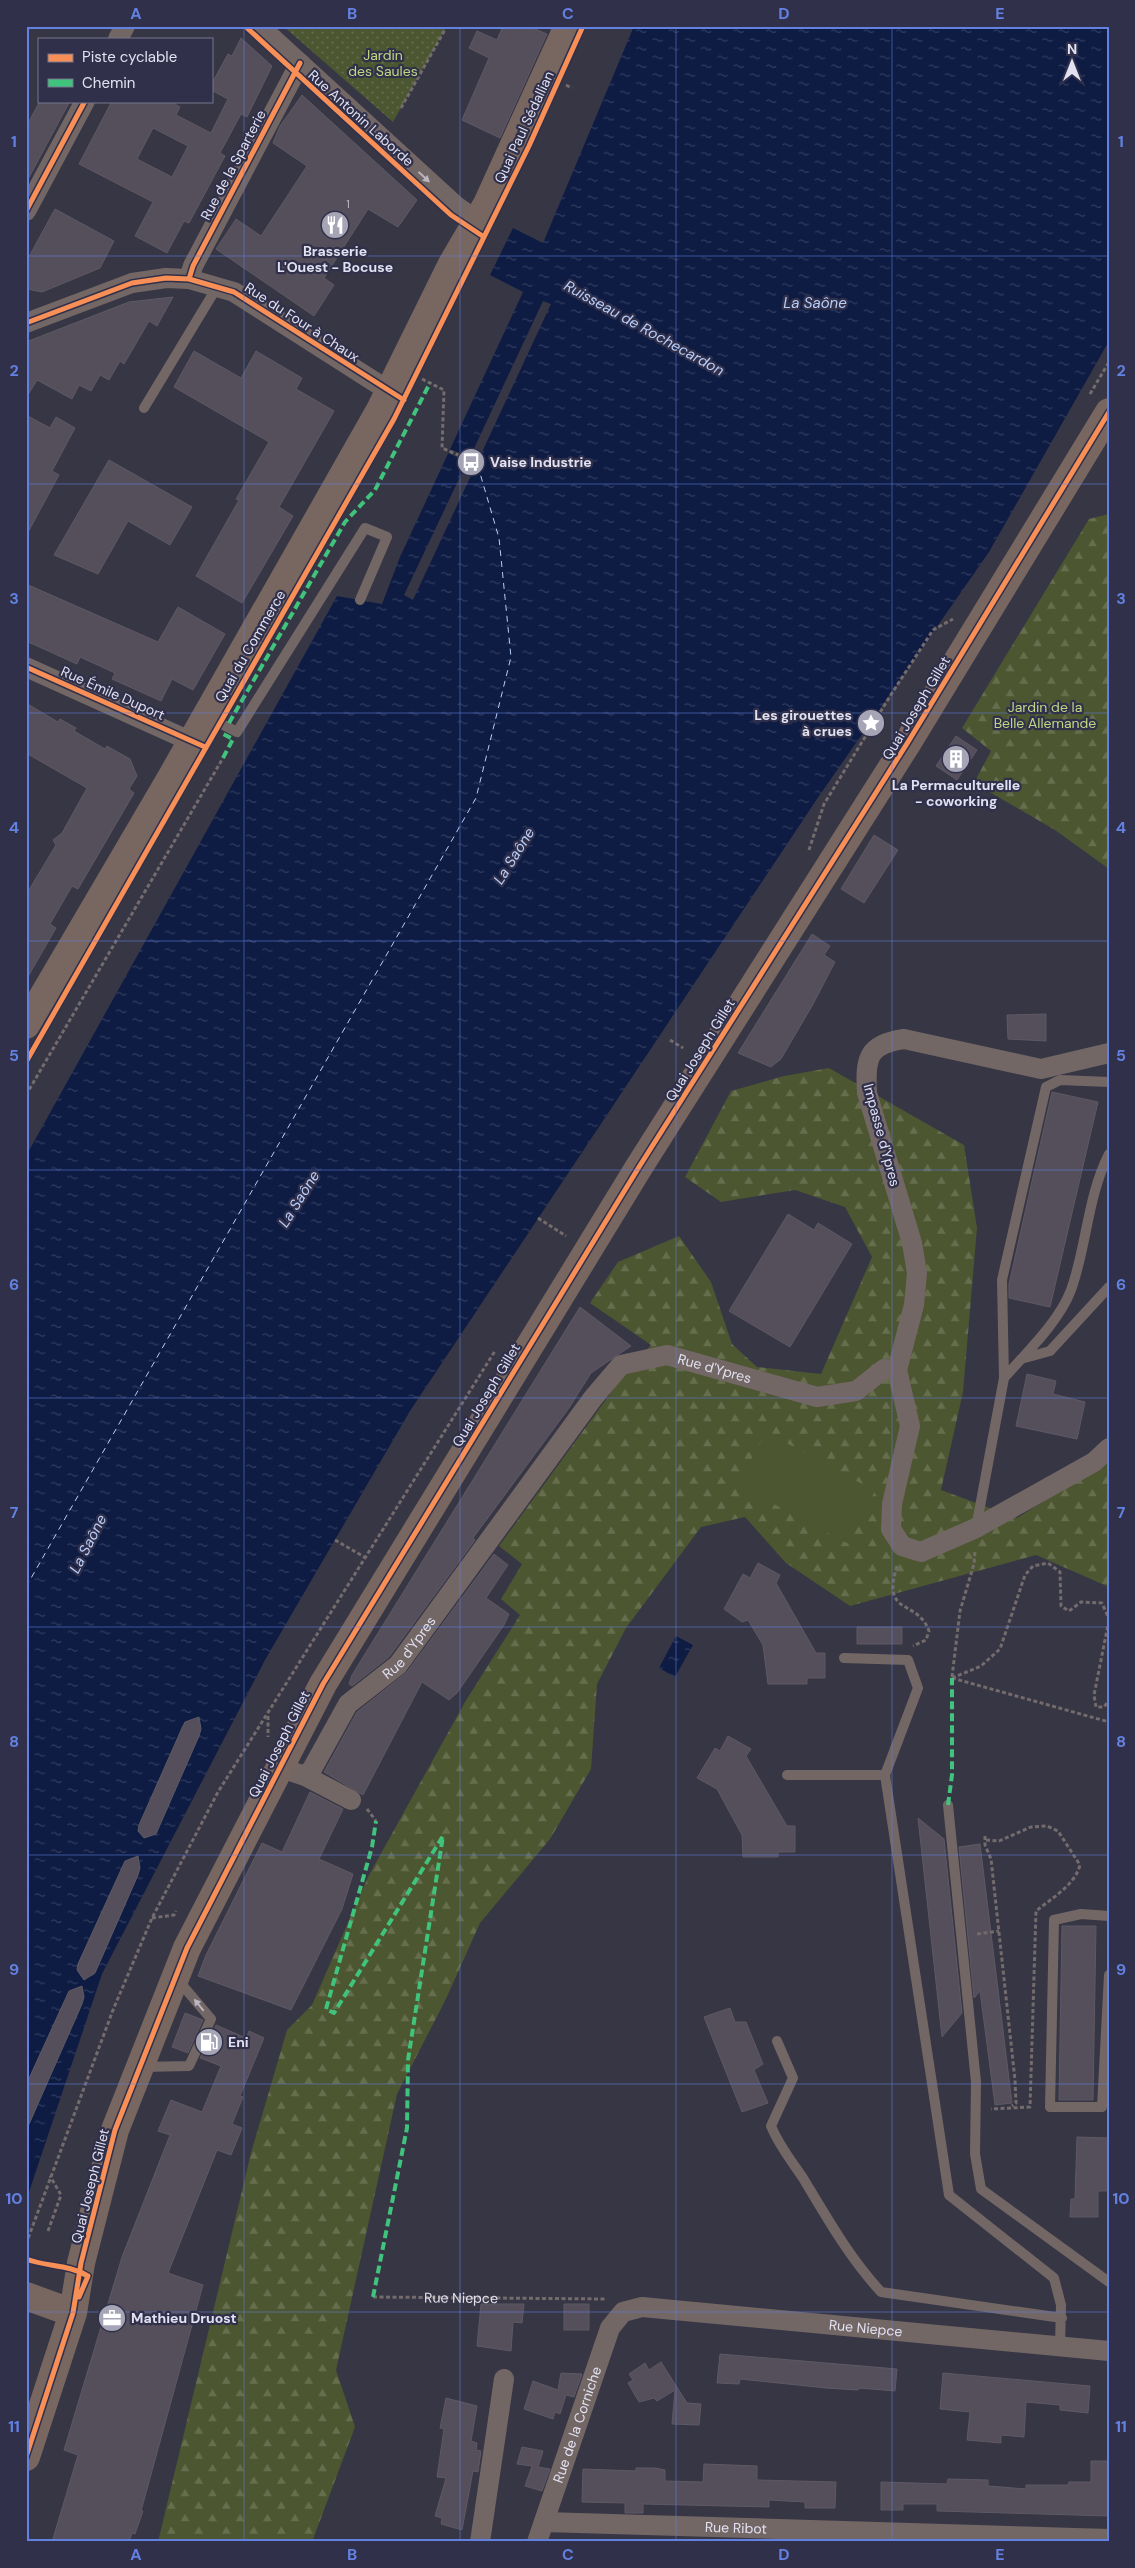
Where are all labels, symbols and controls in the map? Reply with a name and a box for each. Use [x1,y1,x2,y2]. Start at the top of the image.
text: A [130,3,142,24]
text: B [347,3,357,24]
text: C [562,3,574,24]
text: D [778,3,790,24]
text: E [995,3,1005,24]
legend [38,38,212,102]
north arrow [1048,38,1098,88]
text: N [1067,40,1077,58]
park label: Jardin des Saules [348,46,418,80]
text: Piste cyclable [82,47,177,67]
street label: Rue Antonin Laborde [305,66,418,170]
street label: Quai Paul Sédallian [490,68,558,186]
text: Chemin [82,73,135,93]
street label: Rue de la Sparterie [196,107,270,223]
text: 1 [11,131,17,152]
text: 1 [1118,131,1124,152]
one-way arrow [418,171,430,183]
house number: 1 [346,197,350,211]
restaurant icon: Brasserie L'Ouest - Bocuse [320,210,350,240]
place label: Brasserie L'Ouest - Bocuse [277,242,393,276]
water label: Ruisseau de Rochecardon [560,276,728,381]
street label: Rue du Four à Chaux [241,278,363,366]
water label: La Saône [783,293,847,313]
text: 2 [9,360,19,381]
text: 2 [1116,360,1126,381]
bus stop icon: Vaise Industrie [456,447,486,477]
place label: Vaise Industrie [490,453,592,471]
street label: Quai du Commerce [211,587,289,705]
text: 3 [9,588,19,609]
text: 3 [1116,588,1126,609]
street label: Quai Joseph Gillet [878,653,954,763]
street label: Rue Émile Duport [58,662,168,724]
park label: Jardin de la Belle Allemande [994,698,1096,732]
place label: Les girouettes à crues [754,706,852,740]
place icon: Les girouettes à crues [856,708,886,738]
building icon: La Permaculturelle - coworking [941,744,971,774]
place label: La Permaculturelle - coworking [892,776,1020,810]
text: 4 [9,817,19,838]
text: 4 [1116,817,1126,838]
water label: La Saône [489,823,540,888]
street label: Quai Joseph Gillet [661,995,739,1105]
text: 5 [9,1045,19,1066]
text: 5 [1116,1045,1126,1066]
street label: Impasse d'Ypres [860,1082,904,1188]
water label: La Saône [274,1166,325,1231]
text: 6 [9,1274,19,1295]
text: 6 [1116,1274,1126,1295]
street label: Quai Joseph Gillet [448,1340,524,1450]
street label: Rue d'Ypres [676,1349,754,1387]
text: 7 [10,1502,19,1523]
text: 7 [1117,1502,1126,1523]
water label: La Saône [65,1511,112,1577]
street label: Rue d'Ypres [379,1613,440,1683]
street label: Quai Joseph Gillet [244,1687,314,1801]
text: 8 [9,1731,19,1752]
text: 8 [1116,1731,1126,1752]
text: 9 [9,1959,19,1980]
text: 9 [1116,1959,1126,1980]
one-way arrow [194,1999,205,2012]
fuel station icon: Eni [194,2027,224,2057]
place label: Eni [228,2033,249,2051]
street label: Quai Joseph Gillet [67,2127,113,2245]
text: 10 [5,2188,23,2209]
text: 10 [1112,2188,1130,2209]
street label: Rue Niepce [424,2288,498,2307]
office icon: Mathieu Druost [97,2303,127,2333]
place label: Mathieu Druost [131,2309,237,2327]
street label: Rue Niepce [828,2316,903,2340]
street label: Rue de la Corniche [549,2364,605,2485]
text: 11 [8,2416,20,2437]
text: 11 [1115,2416,1127,2437]
street label: Rue Ribot [705,2518,767,2538]
text: A [130,2544,142,2565]
text: B [347,2544,357,2565]
text: C [562,2544,574,2565]
text: D [778,2544,790,2565]
text: E [995,2544,1005,2565]

